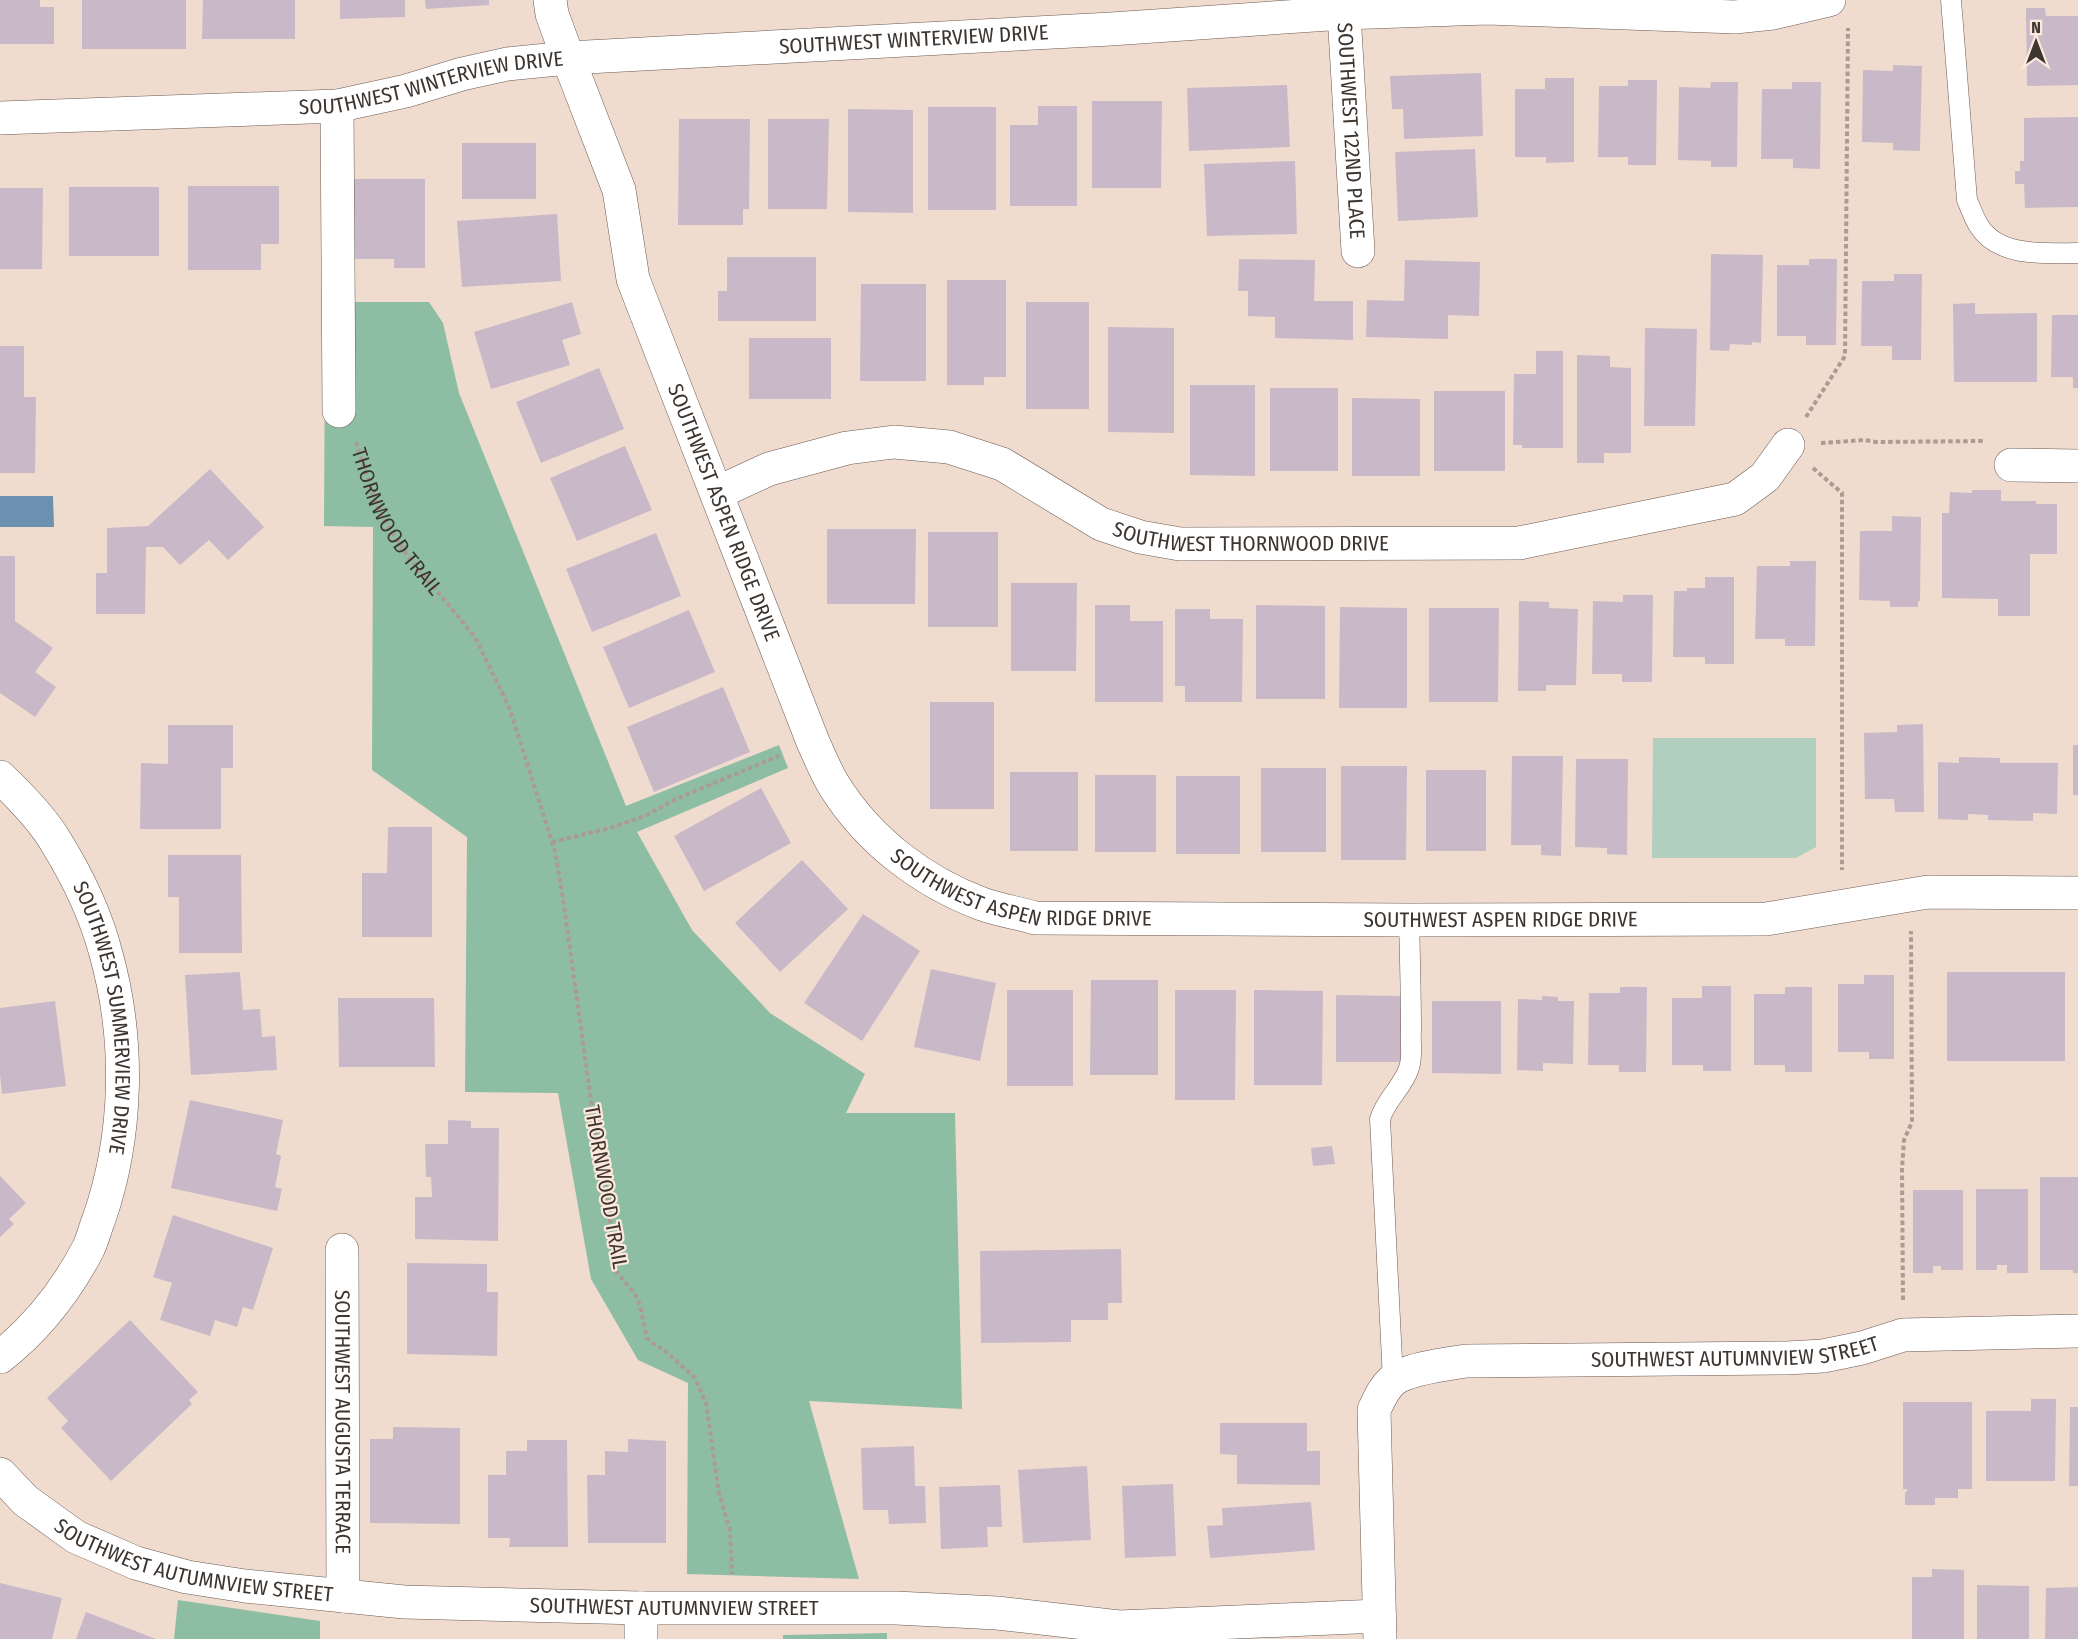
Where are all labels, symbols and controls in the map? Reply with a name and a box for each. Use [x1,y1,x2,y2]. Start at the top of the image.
north arrow [2006,12,2066,72]
text: N [2031,18,2041,37]
street label: SOUTHWEST WINTERVIEW DRIVE [778,19,1049,60]
street label: SOUTHWEST 122ND PLACE [1332,22,1370,240]
street label: SOUTHWEST WINTERVIEW DRIVE [298,46,565,120]
street label: SOUTHWEST ASPEN RIDGE DRIVE [662,380,786,645]
street label: THORNWOOD TRAIL [346,445,448,601]
street label: SOUTHWEST THORNWOOD DRIVE [1109,516,1389,558]
street label: SOUTHWEST ASPEN RIDGE DRIVE [885,843,1152,932]
street label: SOUTHWEST SUMMERVIEW DRIVE [67,877,136,1157]
street label: SOUTHWEST ASPEN RIDGE DRIVE [1363,906,1638,933]
street label: THORNWOOD TRAIL [579,1103,633,1272]
street label: SOUTHWEST AUGUSTA TERRACE [329,1290,356,1554]
street label: SOUTHWEST AUTUMNVIEW STREET [1591,1330,1882,1373]
street label: SOUTHWEST AUTUMNVIEW STREET [49,1513,334,1608]
street label: SOUTHWEST AUTUMNVIEW STREET [529,1592,819,1621]

